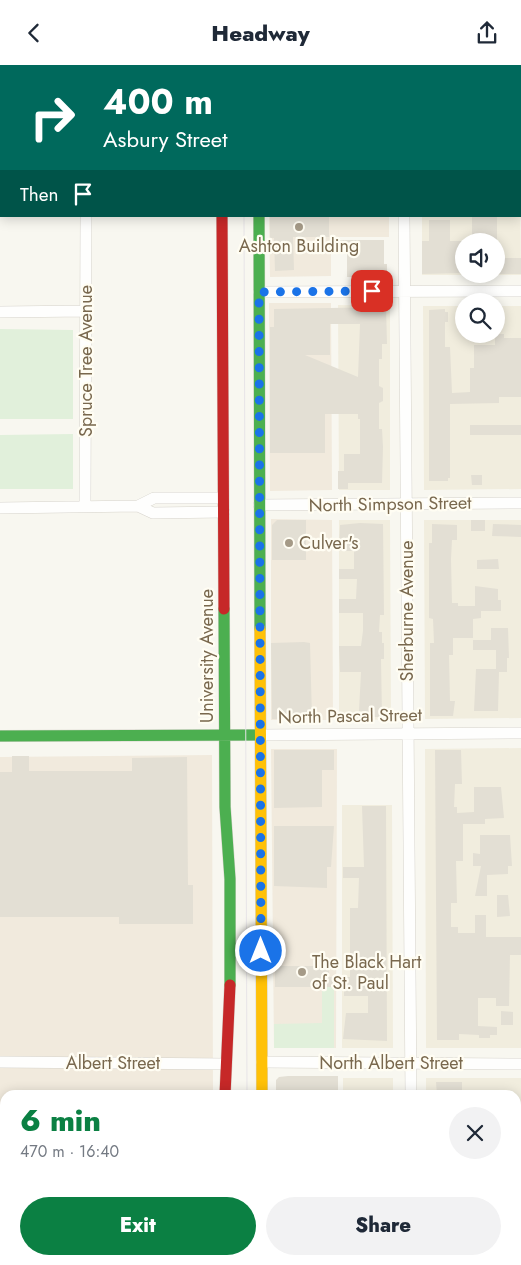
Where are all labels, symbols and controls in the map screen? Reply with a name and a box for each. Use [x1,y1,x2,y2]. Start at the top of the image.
text: Headway [211,17,310,49]
icon: back [20,19,48,47]
icon: share [473,19,501,47]
text: 400 m [103,77,213,127]
icon: right [20,85,85,150]
text: Asbury Street [103,123,227,155]
icon: arrive [69,180,97,208]
text: Then [20,181,59,208]
marker: Ashton Building [293,221,305,233]
place label: Ashton Building [239,233,359,259]
map controls [455,233,505,343]
button: sound [455,233,505,283]
pin [351,270,393,312]
icon: arrive [358,277,386,305]
street label: Spruce Tree Avenue [73,285,99,437]
button: search [455,293,505,343]
street label: North Simpson Street [308,490,472,518]
place label: Culver's [299,530,359,556]
marker: Culver's [283,537,295,549]
street label: Sherburne Avenue [394,541,420,681]
street label: University Avenue [194,589,220,723]
street label: North Pascal Street [278,702,423,730]
position arrow [234,924,286,976]
place label: The Black Hart of St. Paul [312,949,422,996]
marker: The Black Hart of St. Paul [296,966,308,978]
street label: Albert Street [66,1050,161,1076]
street label: North Albert Street [319,1050,463,1076]
text: 6 min [20,1099,101,1142]
button: close [449,1107,501,1159]
text: 470 m · 16:40 [20,1140,119,1163]
button: Exit [20,1197,256,1255]
button: Share [266,1197,501,1255]

